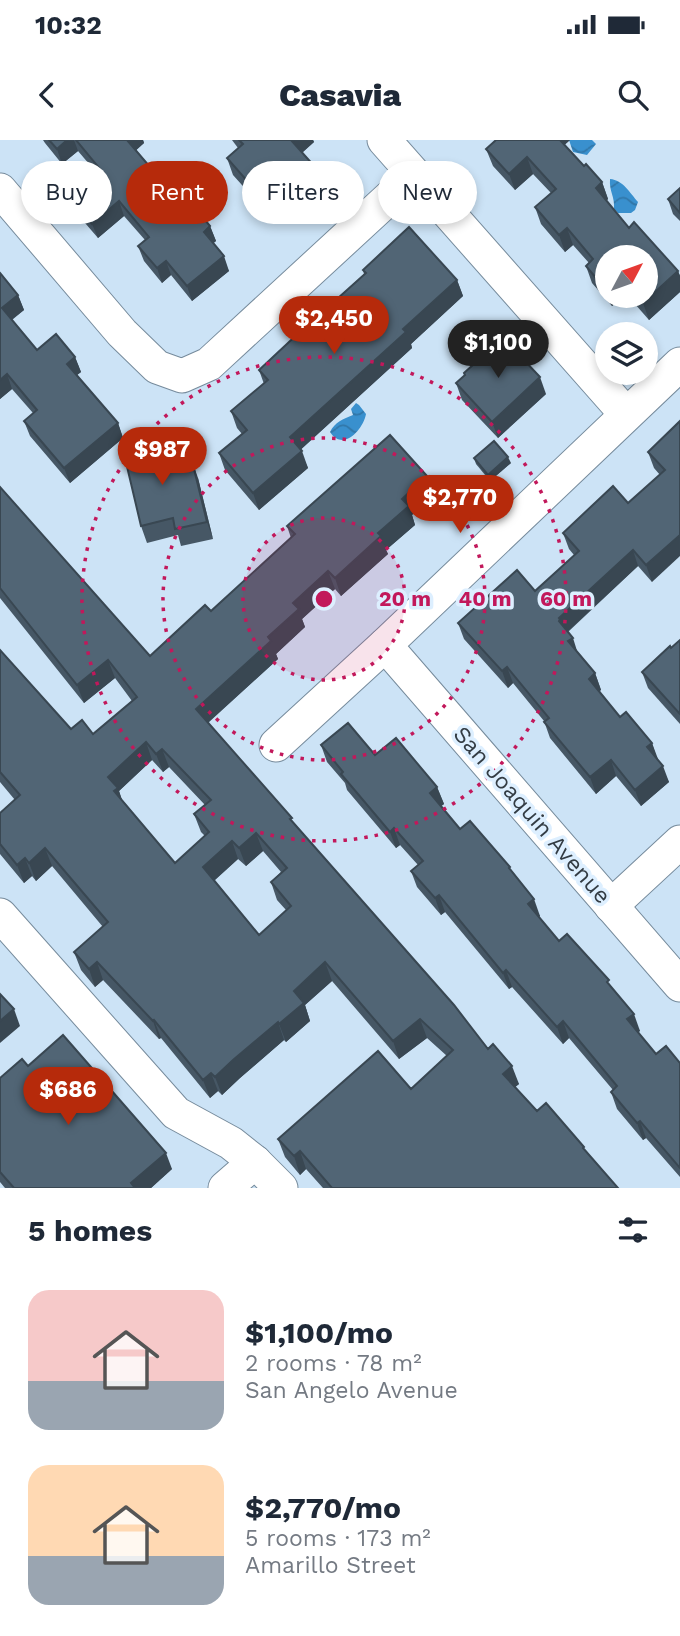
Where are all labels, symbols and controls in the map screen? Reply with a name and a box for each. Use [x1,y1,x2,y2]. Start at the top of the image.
text: 10:32 [35,10,102,40]
icon: back [28,76,66,114]
text: Casavia [279,76,401,114]
icon: search [614,76,652,114]
chip: Buy [21,161,112,224]
chip: Rent [126,161,228,224]
chip: Filters [242,161,364,224]
chip: New [378,161,477,224]
north arrow [595,245,658,308]
map controls [595,245,658,385]
pin: $2,450 [277,296,391,356]
text: $2,450 [295,305,373,332]
pin: $1,100 [441,320,555,380]
button: layers [595,322,658,385]
text: $1,100 [464,329,532,356]
pin: $987 [121,428,203,487]
text: $987 [134,436,190,463]
pin: $2,770 [403,476,517,535]
text: $2,770 [423,484,497,511]
text: 20 m [379,586,431,611]
text: 40 m [459,586,511,611]
text: 60 m [540,586,592,611]
centre of rings [312,587,336,611]
street label: San Joaquin Avenue [448,721,616,909]
pin: $686 [27,1068,109,1127]
text: $686 [39,1076,97,1103]
icon: filters [614,1211,652,1249]
text: 5 homes [28,1213,152,1248]
text: $1,100/mo [245,1315,393,1350]
icon: home [84,1318,168,1402]
text: 2 rooms · 78 m² [245,1350,422,1377]
text: San Angelo Avenue [245,1377,458,1404]
text: $2,770/mo [245,1490,401,1525]
icon: home [84,1493,168,1577]
text: 5 rooms · 173 m² [245,1525,431,1552]
text: Amarillo Street [245,1552,416,1579]

